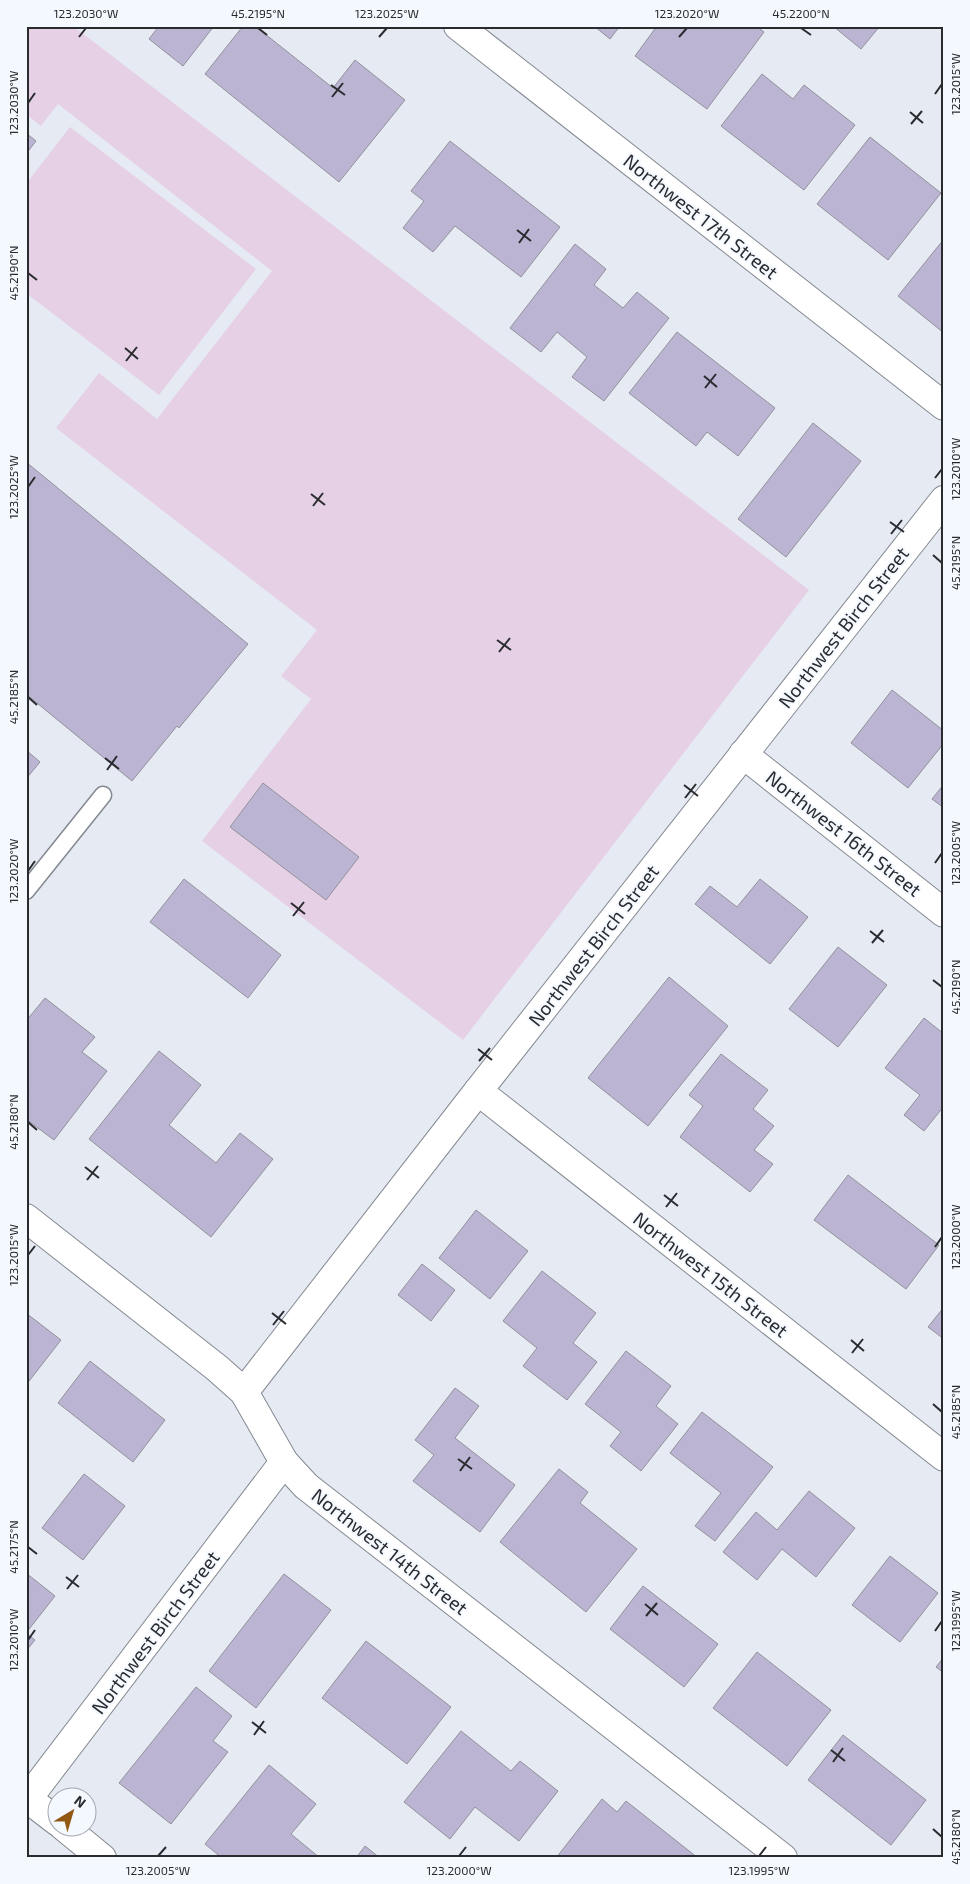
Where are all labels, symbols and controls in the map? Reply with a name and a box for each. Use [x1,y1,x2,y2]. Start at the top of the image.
text: 123.2030°W [54,6,118,20]
text: 45.2195°N [231,6,285,20]
text: 123.2025°W [355,6,419,20]
text: 123.2020°W [655,6,719,20]
text: 45.2200°N [772,6,830,20]
text: 123.2015°W [948,53,962,115]
text: 123.2030°W [6,71,20,135]
street label: Northwest 17th Street [619,149,783,283]
text: 45.2190°N [6,246,20,301]
text: 123.2010°W [948,438,962,500]
text: 123.2025°W [6,455,20,519]
text: 45.2195°N [948,536,962,590]
street label: Northwest Birch Street [773,542,913,712]
text: 45.2185°N [6,670,20,724]
street label: Northwest 16th Street [762,765,926,901]
text: 123.2005°W [948,821,962,885]
text: 123.2020°W [6,839,20,903]
street label: Northwest Birch Street [523,860,663,1030]
text: 45.2190°N [948,960,962,1015]
text: 45.2180°N [6,1094,20,1150]
text: 123.2000°W [948,1204,962,1270]
street label: Northwest 15th Street [629,1206,793,1342]
text: 123.2015°W [6,1224,20,1286]
text: 45.2185°N [948,1385,962,1439]
street label: Northwest 14th Street [307,1483,473,1619]
text: 45.2175°N [6,1520,20,1574]
street label: Northwest Birch Street [86,1546,224,1718]
text: 123.1995°W [948,1590,962,1652]
text: 123.2010°W [6,1609,20,1671]
north arrow [48,1786,98,1836]
text: N [71,1792,90,1811]
text: 45.2180°N [948,1809,962,1865]
text: 123.2005°W [126,1863,190,1877]
text: 123.2000°W [426,1863,492,1877]
text: 123.1995°W [728,1863,790,1877]

